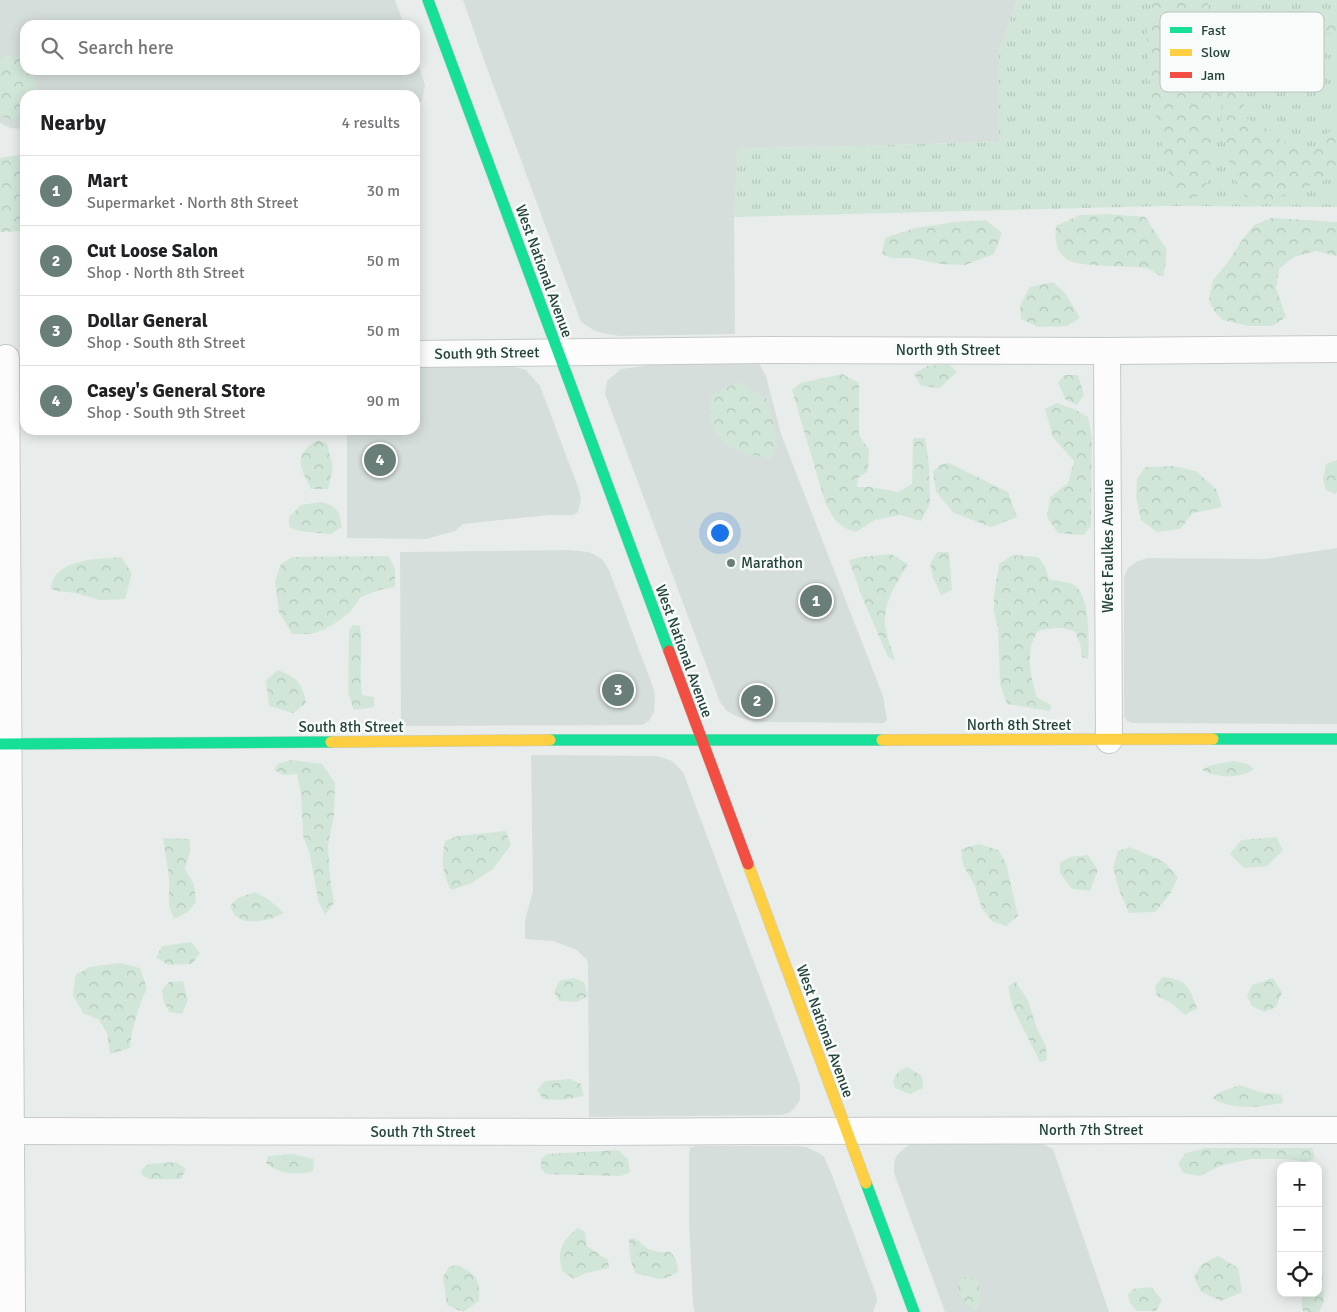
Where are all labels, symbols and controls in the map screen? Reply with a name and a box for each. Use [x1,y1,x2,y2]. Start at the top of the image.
legend [1160,12,1324,92]
search box [20,20,420,75]
text: Fast [1201,22,1226,39]
icon: search [38,34,66,62]
text: Search here [78,36,174,60]
text: Slow [1201,44,1230,61]
text: Jam [1201,67,1225,84]
text: Nearby [40,110,106,136]
text: 4 results [341,113,400,133]
text: Mart [87,169,128,193]
text: 1 [52,181,60,201]
text: 30 m [366,181,400,201]
text: Supermarket · North 8th Street [87,193,298,213]
street label: West National Avenue [512,202,576,340]
text: Cut Loose Salon [87,239,218,263]
text: 2 [52,251,60,271]
text: 50 m [366,251,400,271]
text: Shop · North 8th Street [87,263,245,283]
text: Dollar General [87,309,208,333]
text: 3 [52,321,60,341]
text: 50 m [366,321,400,341]
text: Shop · South 8th Street [87,333,245,353]
street label: North 9th Street [896,341,1000,359]
street label: South 9th Street [434,343,540,363]
text: Casey's General Store [87,379,266,403]
text: 4 [52,391,60,411]
text: 90 m [366,391,400,411]
text: Shop · South 9th Street [87,403,245,423]
pin: 4 [364,441,396,479]
street label: West Faulkes Avenue [1099,479,1117,613]
your location [707,520,733,546]
place label: Marathon [741,554,803,572]
marker: Marathon [725,557,737,569]
street label: West National Avenue [652,582,716,720]
pin: 1 [800,582,832,620]
pin: 3 [602,671,634,709]
pin: 2 [741,682,773,720]
street label: North 8th Street [967,716,1071,734]
street label: South 8th Street [299,718,403,736]
street label: West National Avenue [793,962,857,1100]
street label: North 7th Street [1039,1121,1143,1139]
street label: South 7th Street [371,1123,475,1141]
map controls [1277,1162,1322,1297]
button: + [1277,1162,1322,1207]
button: − [1277,1207,1322,1252]
button: locate [1277,1252,1322,1297]

